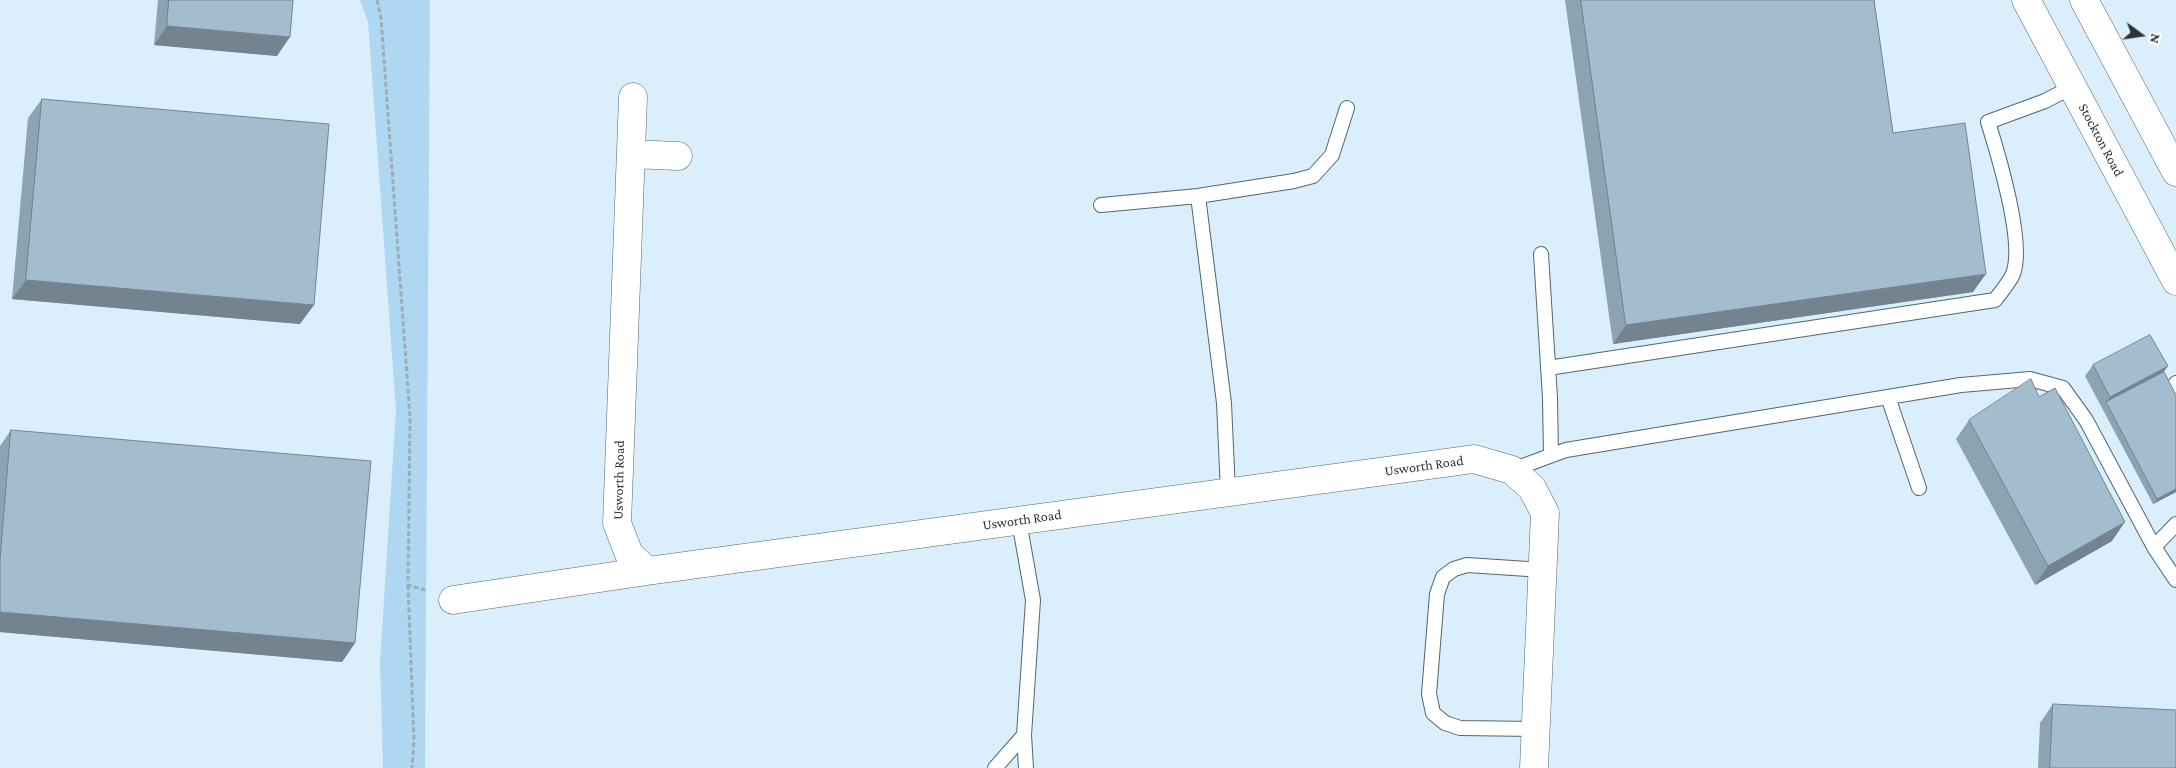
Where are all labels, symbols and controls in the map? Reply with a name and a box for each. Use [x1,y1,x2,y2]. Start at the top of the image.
north arrow [2116,10,2166,60]
text: N [2147,32,2164,45]
street label: Stockton Road [2075,101,2127,179]
street label: Usworth Road [610,440,628,520]
street label: Usworth Road [1383,452,1465,480]
street label: Usworth Road [981,506,1063,534]

